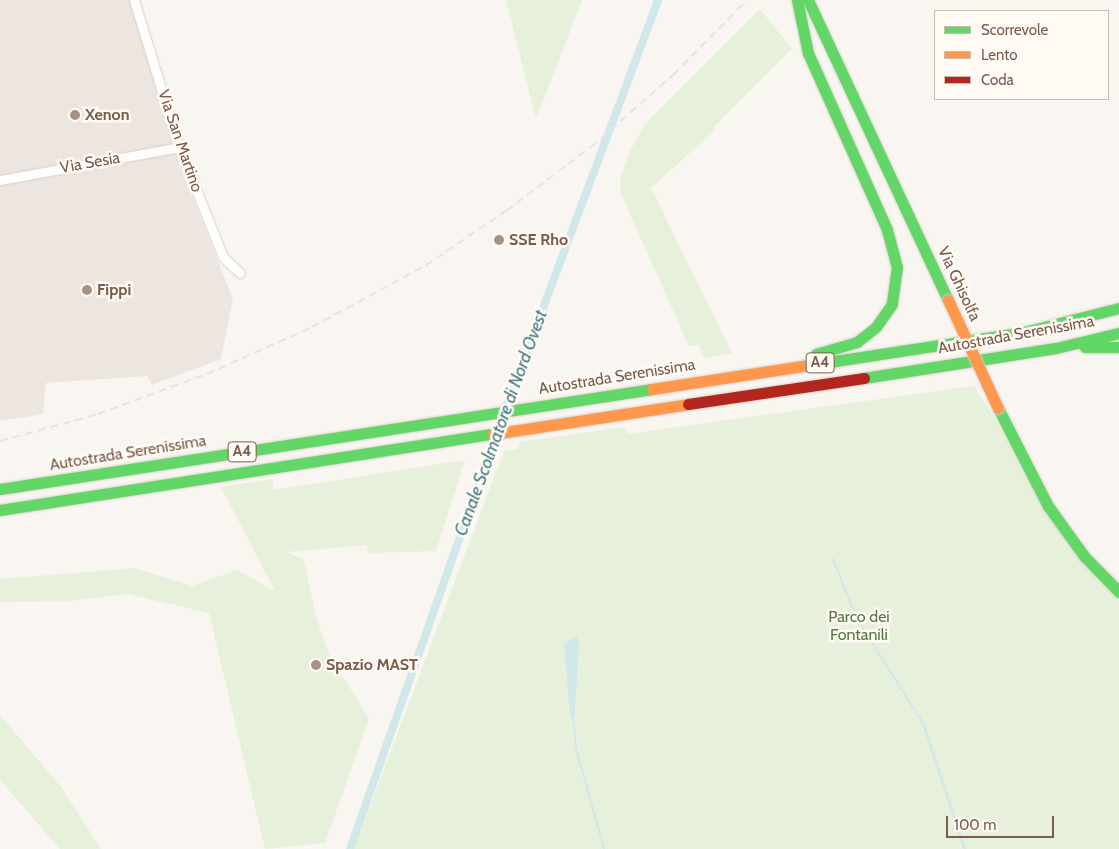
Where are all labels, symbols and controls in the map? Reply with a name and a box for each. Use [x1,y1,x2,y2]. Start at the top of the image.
legend [934,10,1109,100]
text: Scorrevole [981,21,1048,39]
text: Lento [981,46,1018,64]
text: Coda [981,71,1014,89]
street label: Via San Martino [154,87,206,195]
place label: Xenon [85,105,130,125]
marker: Xenon [69,109,81,121]
street label: Via Sesia [59,148,121,178]
place label: SSE Rho [509,230,568,250]
marker: SSE Rho [493,234,505,246]
street label: Via Ghisolfa [933,244,985,324]
place label: Fippi [97,280,131,300]
marker: Fippi [81,284,93,296]
water label: Canale Scolmatore di Nord Ovest [450,307,552,539]
street label: Autostrada Serenissima [936,312,1096,358]
road number: A4 [805,350,835,376]
street label: Autostrada Serenissima [537,355,697,399]
street label: Autostrada Serenissima [48,431,208,475]
road number: A4 [227,440,257,464]
park label: Parco dei Fontanili [828,607,890,645]
place label: Spazio MAST [326,655,418,675]
marker: Spazio MAST [310,659,322,671]
scale bar [949,806,1056,838]
text: 100 m [954,816,996,834]

